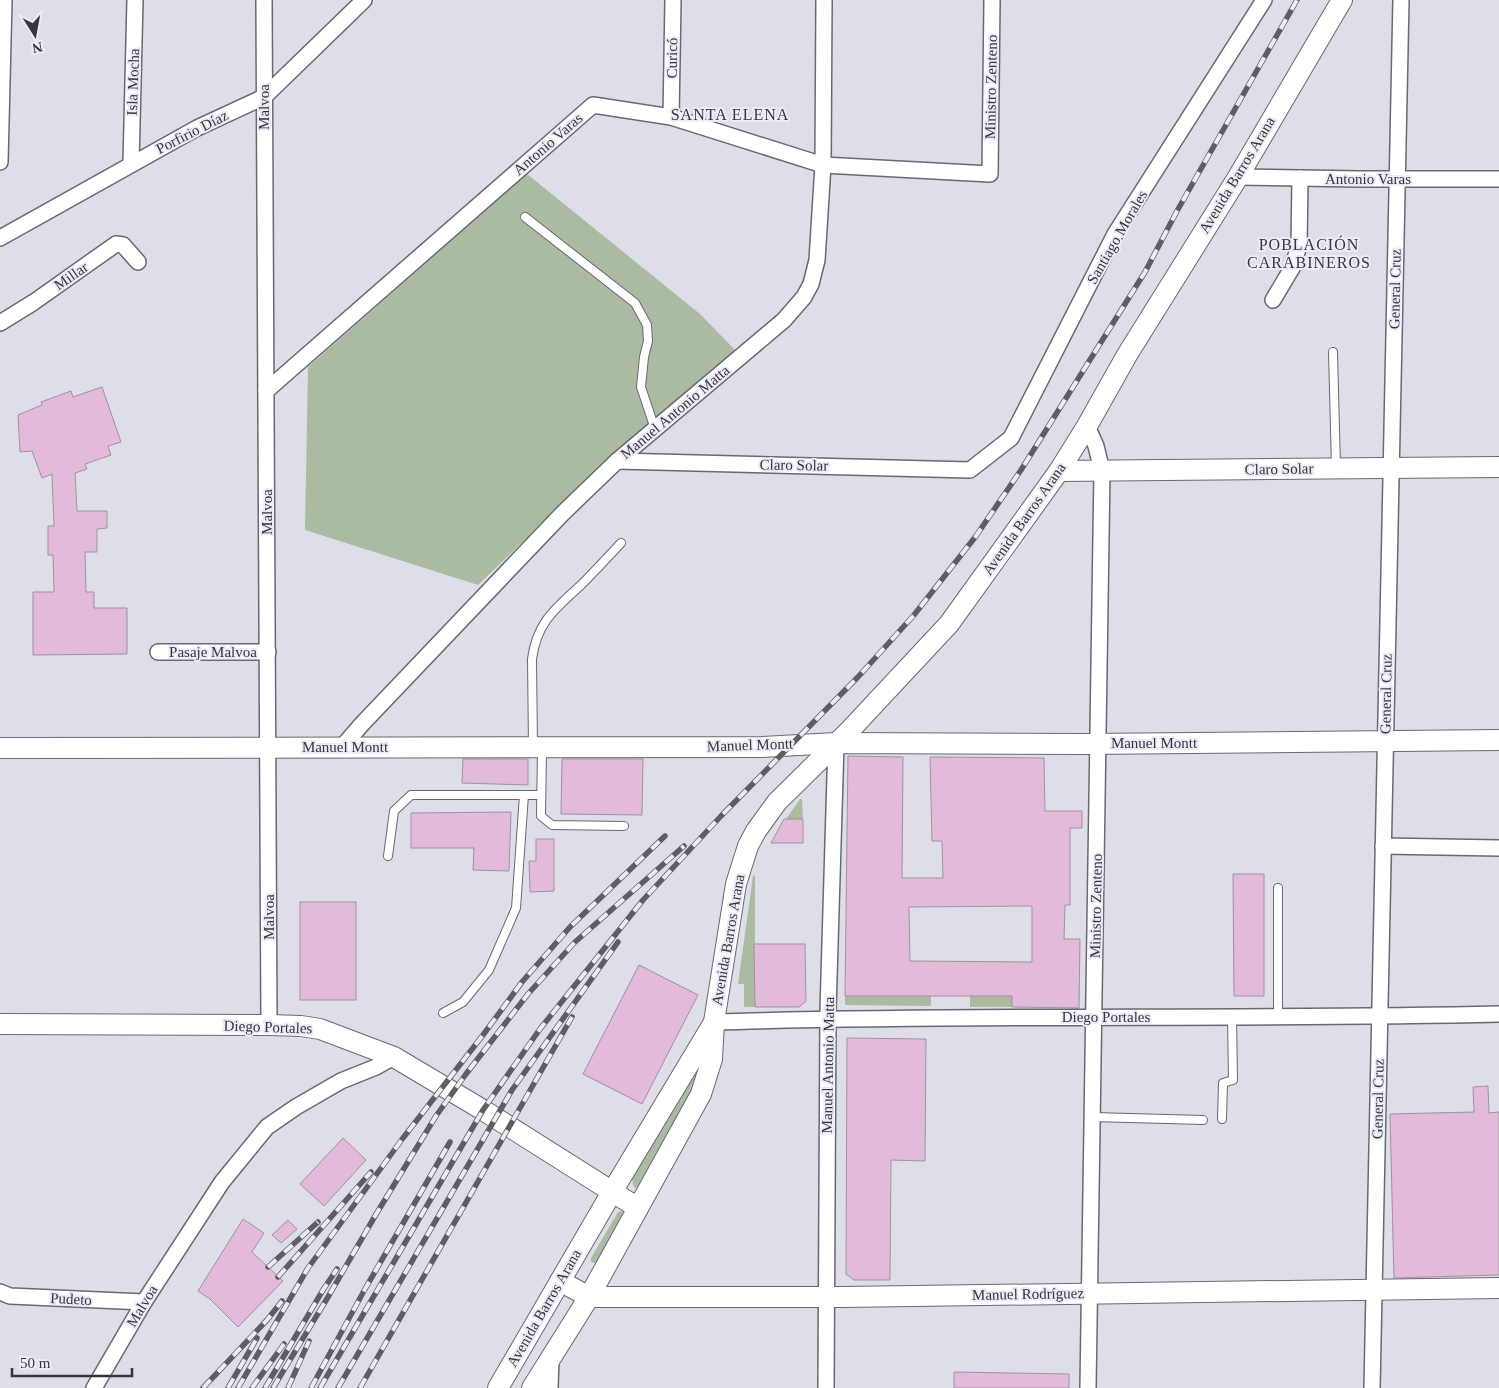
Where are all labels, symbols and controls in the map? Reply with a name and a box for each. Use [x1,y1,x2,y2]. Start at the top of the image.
north arrow [10,10,60,60]
street label: Ministro Zenteno [982,35,1000,139]
street label: Curicó [664,37,680,79]
text: N [31,39,44,56]
street label: Isla Mocha [124,48,142,116]
street label: Malvoa [256,84,272,130]
district label: SANTA ELENA [671,106,789,123]
street label: Porfirio Díaz [153,107,231,157]
street label: Antonio Varas [510,110,586,178]
street label: Avenida Barros Arana [1196,114,1278,236]
street label: Antonio Varas [1325,171,1411,187]
street label: Santiago Morales [1084,187,1150,287]
district label: POBLACIÓN CARABINEROS [1247,235,1371,271]
street label: General Cruz [1386,248,1404,329]
street label: Millar [51,259,91,293]
street label: Manuel Antonio Matta [618,362,733,462]
street label: Claro Solar [759,456,829,474]
street label: Avenida Barros Arana [979,460,1069,578]
street label: Claro Solar [1244,460,1314,478]
street label: Malvoa [259,489,275,535]
street label: Pasaje Malvoa [169,644,257,660]
street label: General Cruz [1377,653,1395,734]
street label: Manuel Montt [707,735,794,755]
street label: Manuel Montt [1111,735,1198,751]
street label: Manuel Montt [302,739,389,755]
street label: Ministro Zenteno [1087,854,1105,958]
street label: Avenida Barros Arana [709,873,747,1007]
street label: Malvoa [261,894,277,940]
street label: Manuel Antonio Matta [819,996,837,1133]
street label: Diego Portales [1062,1009,1151,1025]
street label: Diego Portales [223,1017,313,1037]
street label: General Cruz [1369,1058,1387,1139]
street label: Avenida Barros Arana [504,1246,584,1370]
street label: Malvoa [123,1282,161,1330]
street label: Manuel Rodríguez [972,1285,1084,1303]
street label: Pudeto [50,1290,92,1308]
scale bar [12,1346,132,1378]
text: 50 m [20,1355,51,1371]

